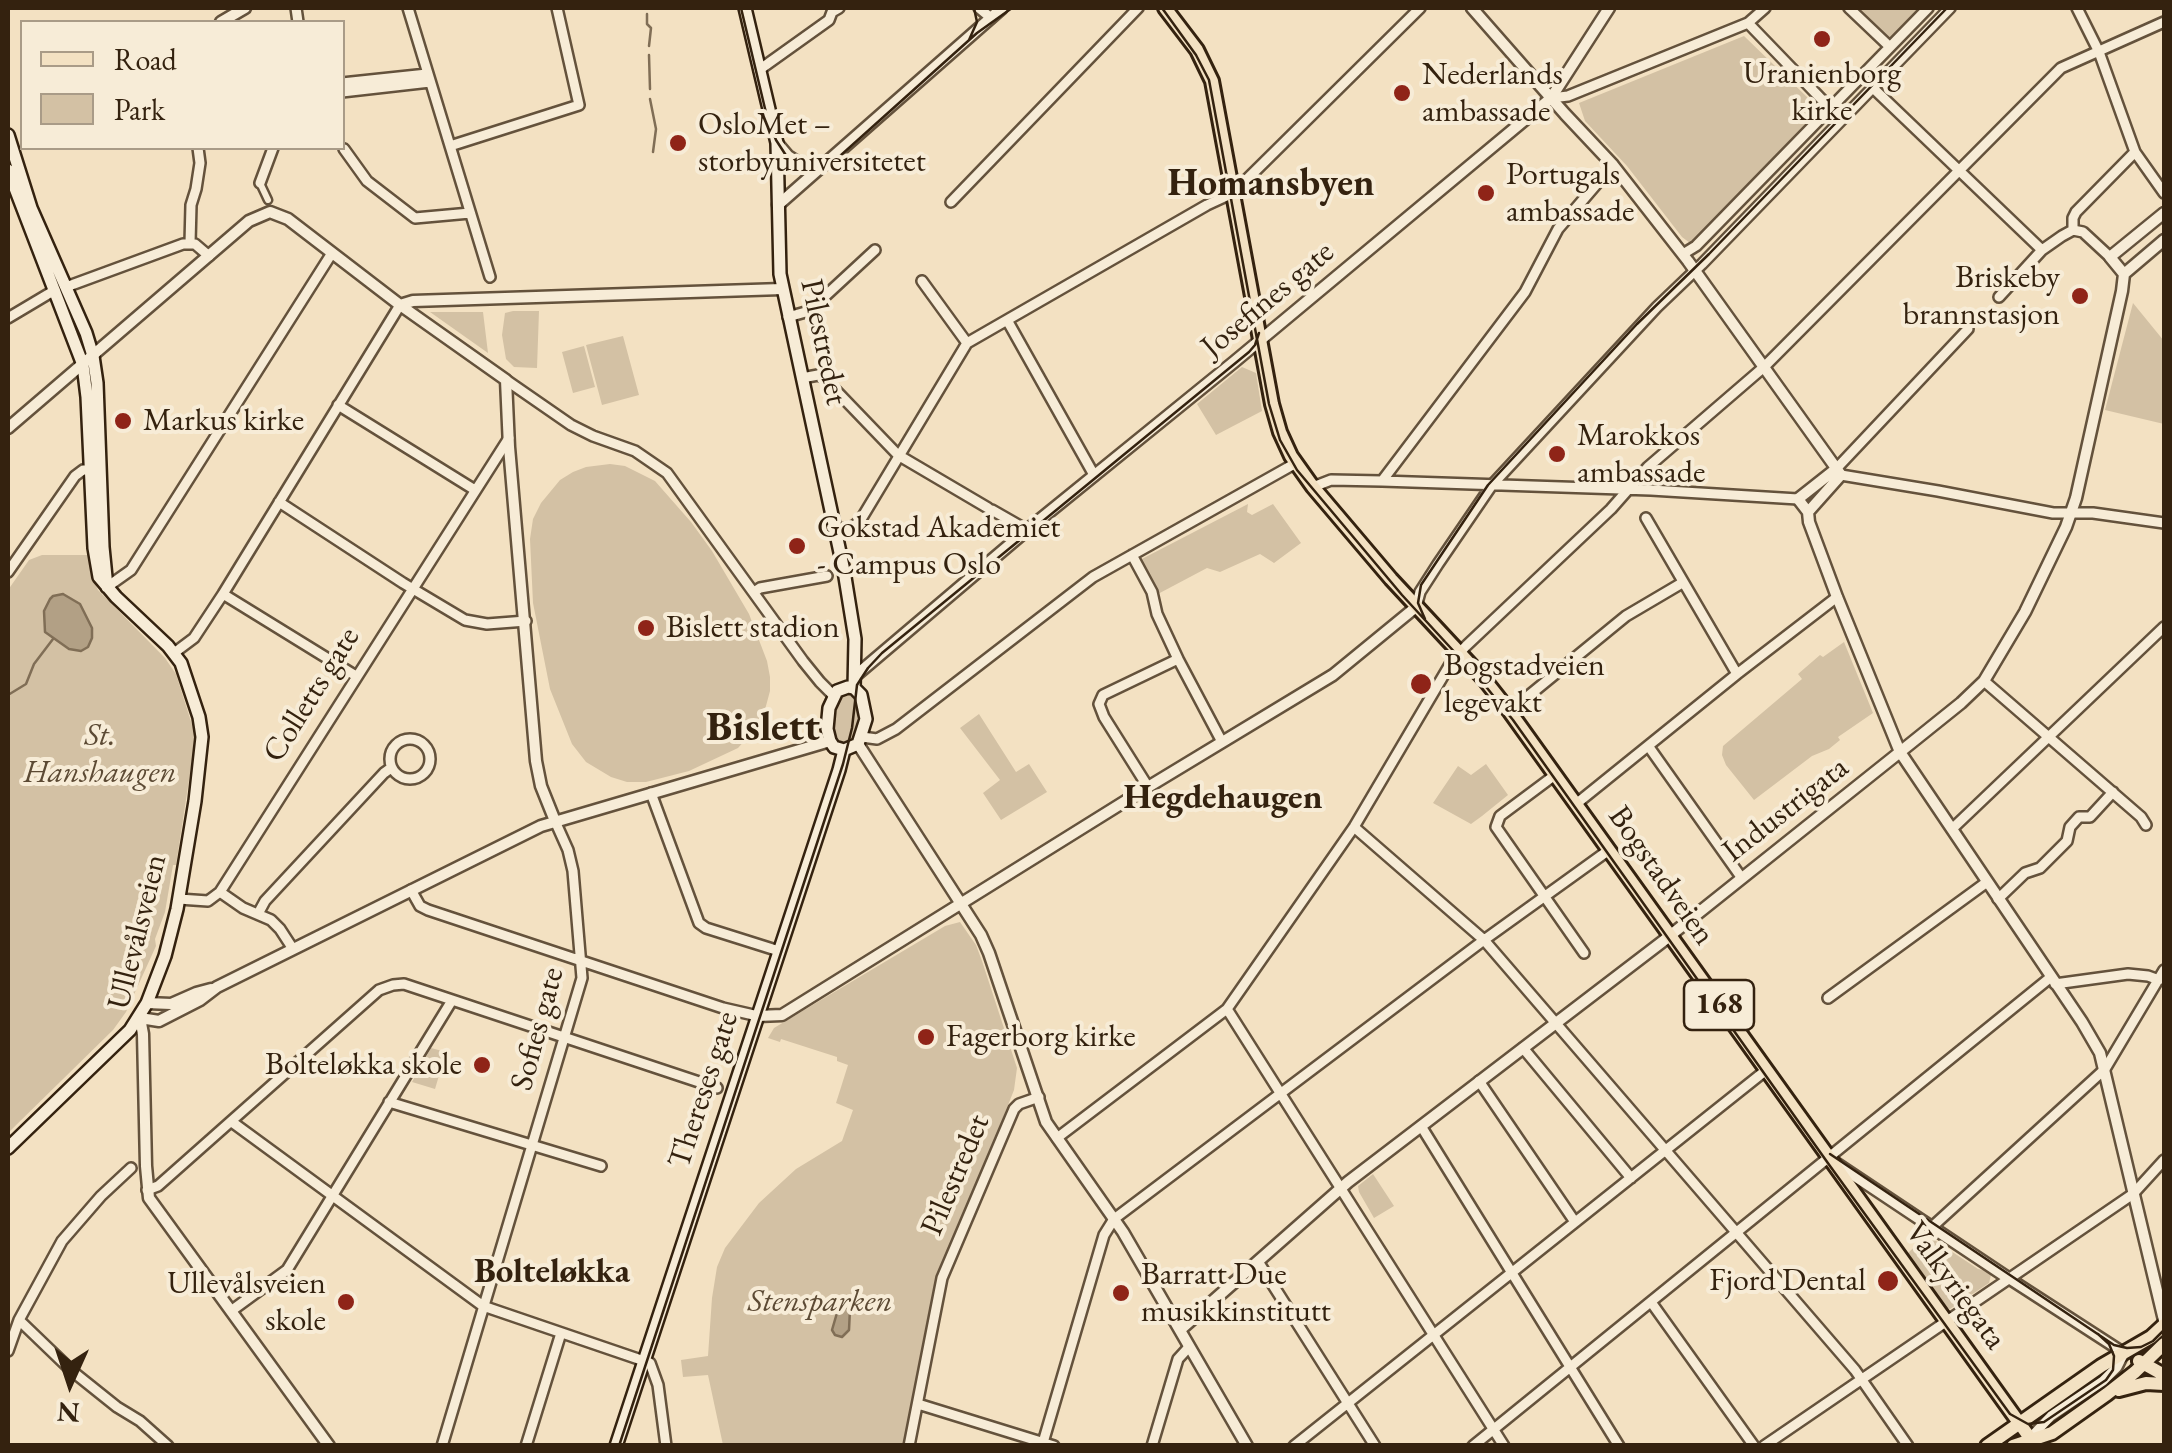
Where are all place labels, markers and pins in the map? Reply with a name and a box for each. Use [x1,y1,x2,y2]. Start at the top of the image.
marker: Uranienborg kirke [1811,28,1833,50]
place label: Uranienborg kirke [1743,55,1901,130]
place label: Nederlands ambassade [1422,56,1563,131]
marker: Nederlands ambassade [1391,82,1413,104]
place label: OsloMet – storbyuniversitetet [698,106,926,181]
marker: OsloMet – storbyuniversitetet [667,132,689,154]
place label: Portugals ambassade [1506,156,1634,231]
marker: Portugals ambassade [1475,182,1497,204]
place label: Briskeby brannstasjon [1903,259,2060,334]
marker: Briskeby brannstasjon [2069,285,2091,307]
place label: Markus kirke [143,402,304,440]
marker: Markus kirke [112,410,134,432]
place label: Marokkos ambassade [1577,417,1705,492]
marker: Marokkos ambassade [1546,443,1568,465]
place label: Gokstad Akademiet - Campus Oslo [817,509,1060,584]
marker: Gokstad Akademiet - Campus Oslo [786,535,808,557]
place label: Bislett stadion [666,609,840,647]
marker: Bislett stadion [635,617,657,639]
place label: Bogstadveien legevakt [1444,647,1605,722]
marker: Bogstadveien legevakt [1408,671,1434,697]
place label: Fagerborg kirke [946,1018,1136,1056]
marker: Fagerborg kirke [915,1026,937,1048]
place label: Bolteløkka skole [265,1046,462,1084]
marker: Bolteløkka skole [471,1054,493,1076]
place label: Barratt Due musikkinstitutt [1141,1256,1331,1331]
place label: Fjord Dental [1709,1262,1866,1300]
place label: Ullevålsveien skole [167,1265,326,1340]
marker: Fjord Dental [1875,1268,1901,1294]
marker: Barratt Due musikkinstitutt [1110,1282,1132,1304]
marker: Ullevålsveien skole [335,1291,357,1313]

